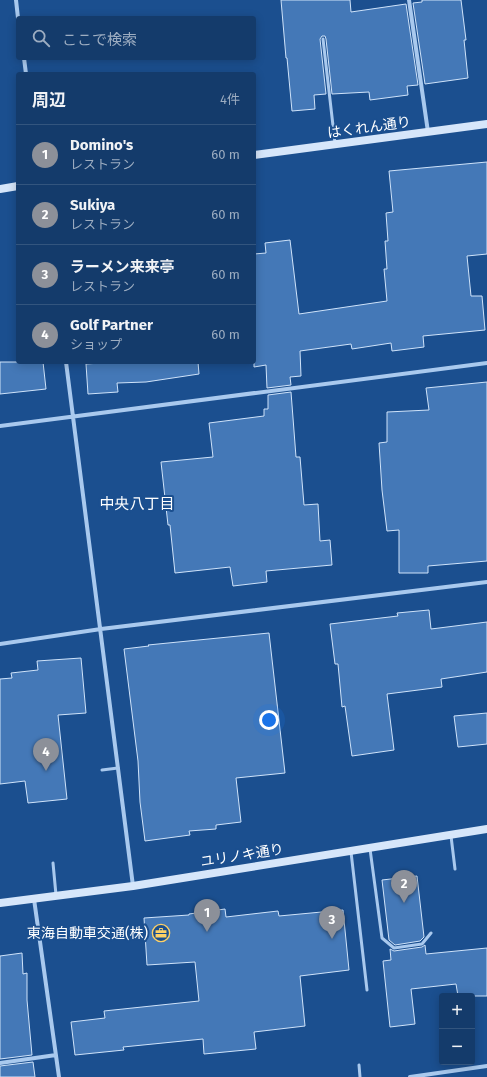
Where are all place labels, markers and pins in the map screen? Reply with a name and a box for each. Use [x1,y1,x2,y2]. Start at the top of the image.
pin: 4 [33,738,59,771]
pin: 2 [391,870,417,903]
pin: 1 [194,899,220,932]
pin: 3 [319,906,345,939]
office icon: 東海自動車交通(株) [151,923,171,943]
place label: 東海自動車交通(株) [27,925,148,942]

